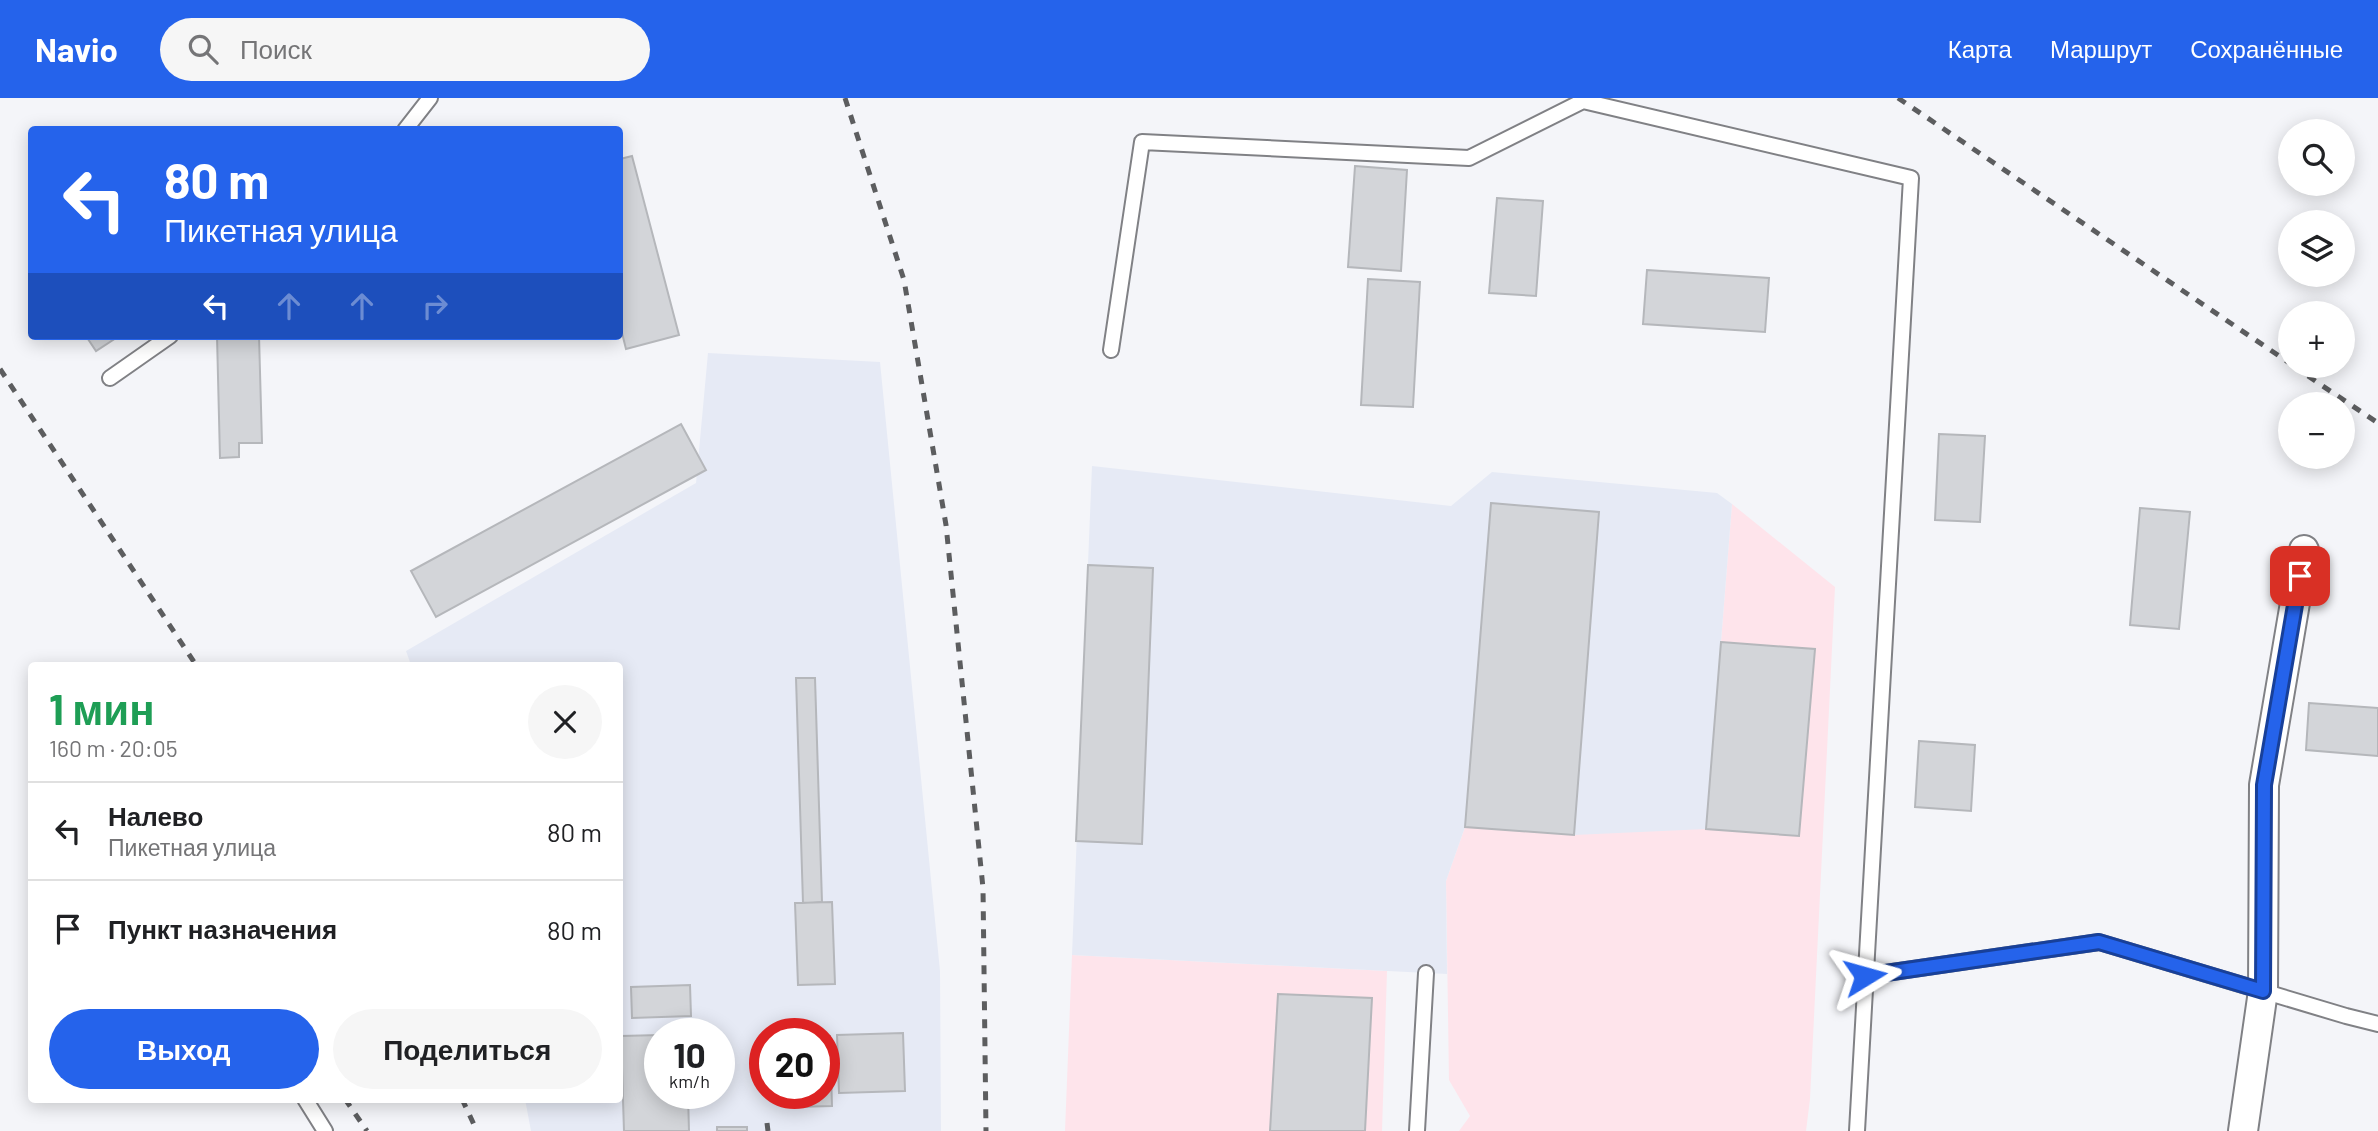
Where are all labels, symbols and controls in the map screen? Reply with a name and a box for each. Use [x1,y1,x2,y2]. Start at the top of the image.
search box [160,18,650,81]
text: Navio [35,29,118,69]
icon: search [184,30,222,68]
text: Поиск [240,33,312,64]
text: Карта [1948,34,2012,63]
text: Маршрут [2050,34,2152,63]
text: Сохранённые [2190,34,2343,63]
map controls [2278,119,2355,469]
button: search [2278,119,2355,196]
text: 80 m [164,150,269,209]
icon: left [49,154,140,245]
text: Пикетная улица [164,210,398,248]
button: layers [2278,210,2355,287]
icon: left [197,287,235,325]
icon: ahead [270,287,308,325]
icon: ahead [343,287,381,325]
icon: right [416,287,454,325]
button: + [2278,301,2355,378]
button: − [2278,392,2355,469]
pin [2270,546,2330,606]
icon: arrive [2281,557,2319,595]
text: 1 мин [49,683,155,733]
button: close [528,685,602,759]
text: 160 m · 20:05 [49,734,177,762]
text: Налево [108,800,203,831]
icon: left [49,812,87,850]
text: 80 m [547,816,602,847]
text: Пикетная улица [108,833,276,861]
icon: arrive [49,910,87,948]
text: Пункт назначения [108,913,337,944]
text: 80 m [547,914,602,945]
position arrow [1828,939,1902,1013]
button: Выход [49,1009,319,1089]
button: Поделиться [333,1009,602,1089]
speed limit sign: 20 [749,1018,840,1109]
text: 10 [673,1033,706,1075]
text: km/h [669,1070,710,1092]

